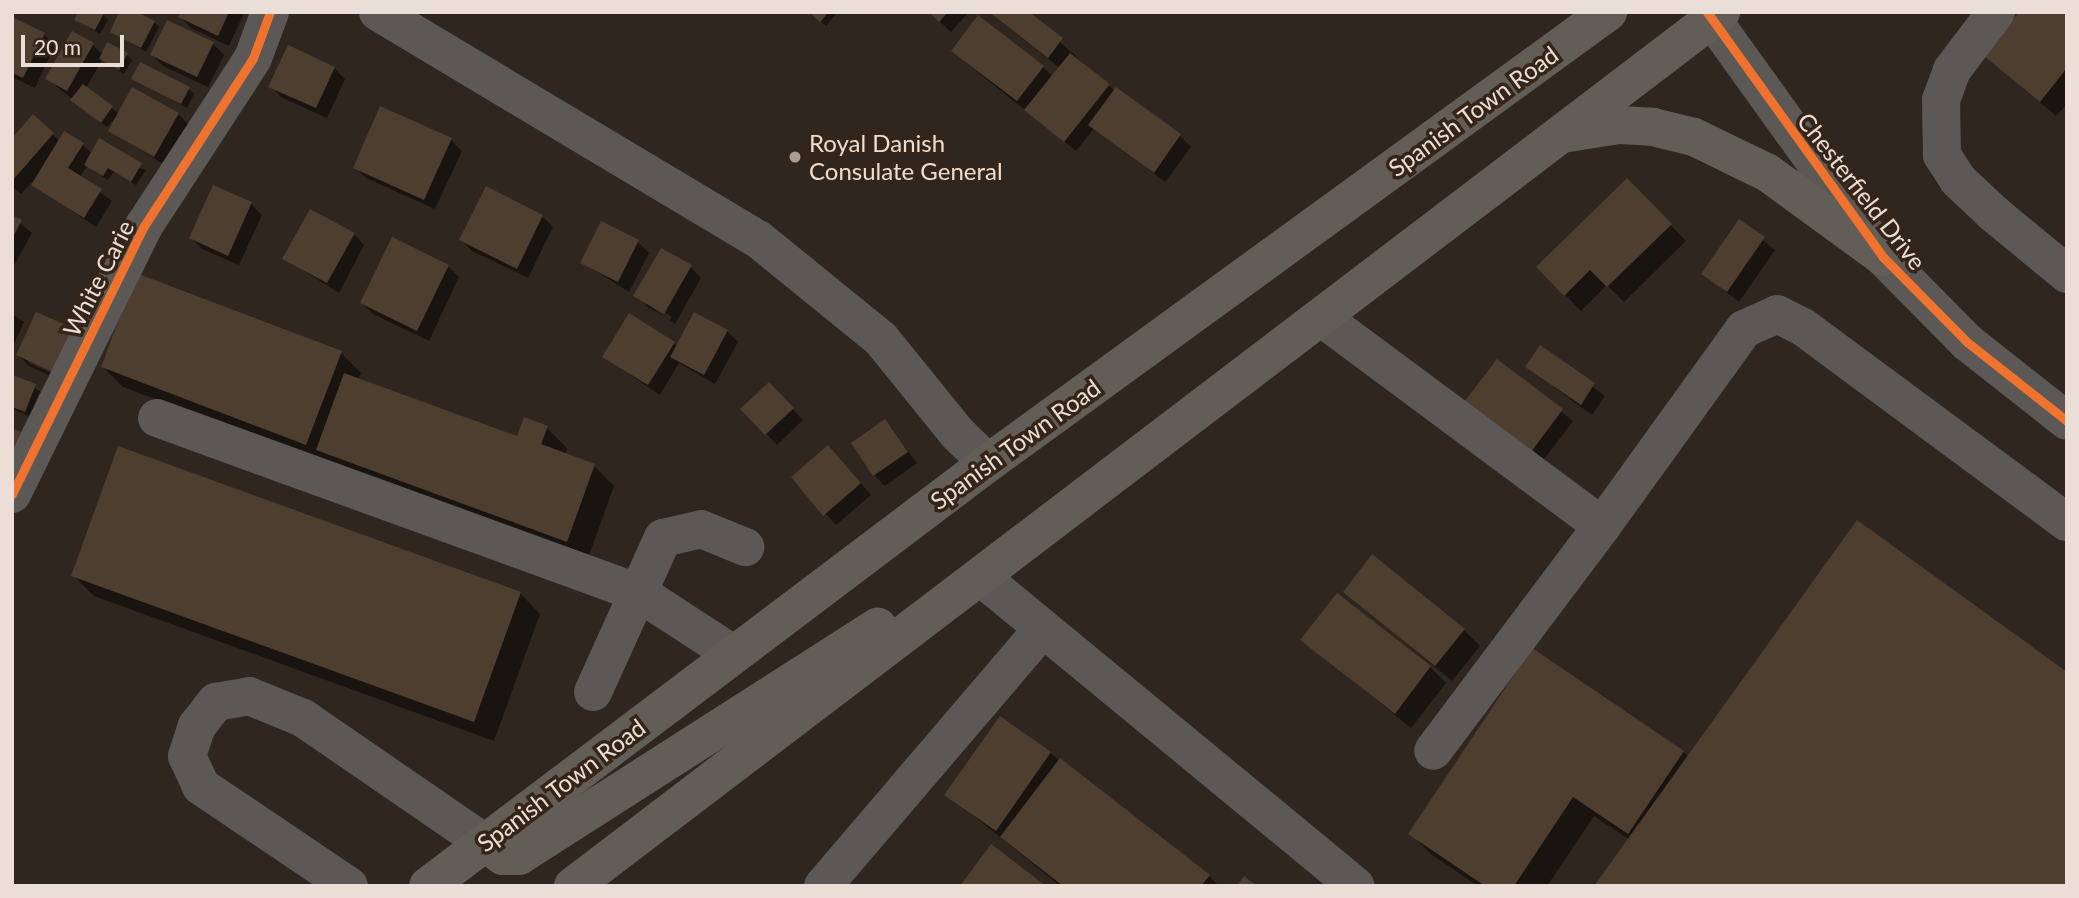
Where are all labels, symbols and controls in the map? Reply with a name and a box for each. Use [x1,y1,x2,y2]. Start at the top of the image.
scale bar [24,21,128,65]
text: 20 m [34,34,81,59]
street label: Spanish Town Road [1382,40,1564,182]
street label: Chesterfield Drive [1792,107,1932,275]
place label: Royal Danish Consulate General [809,129,1003,185]
marker: Royal Danish Consulate General [787,149,803,165]
street label: White Carie [56,215,140,341]
street label: Spanish Town Road [924,373,1106,515]
street label: Spanish Town Road [471,712,651,858]

